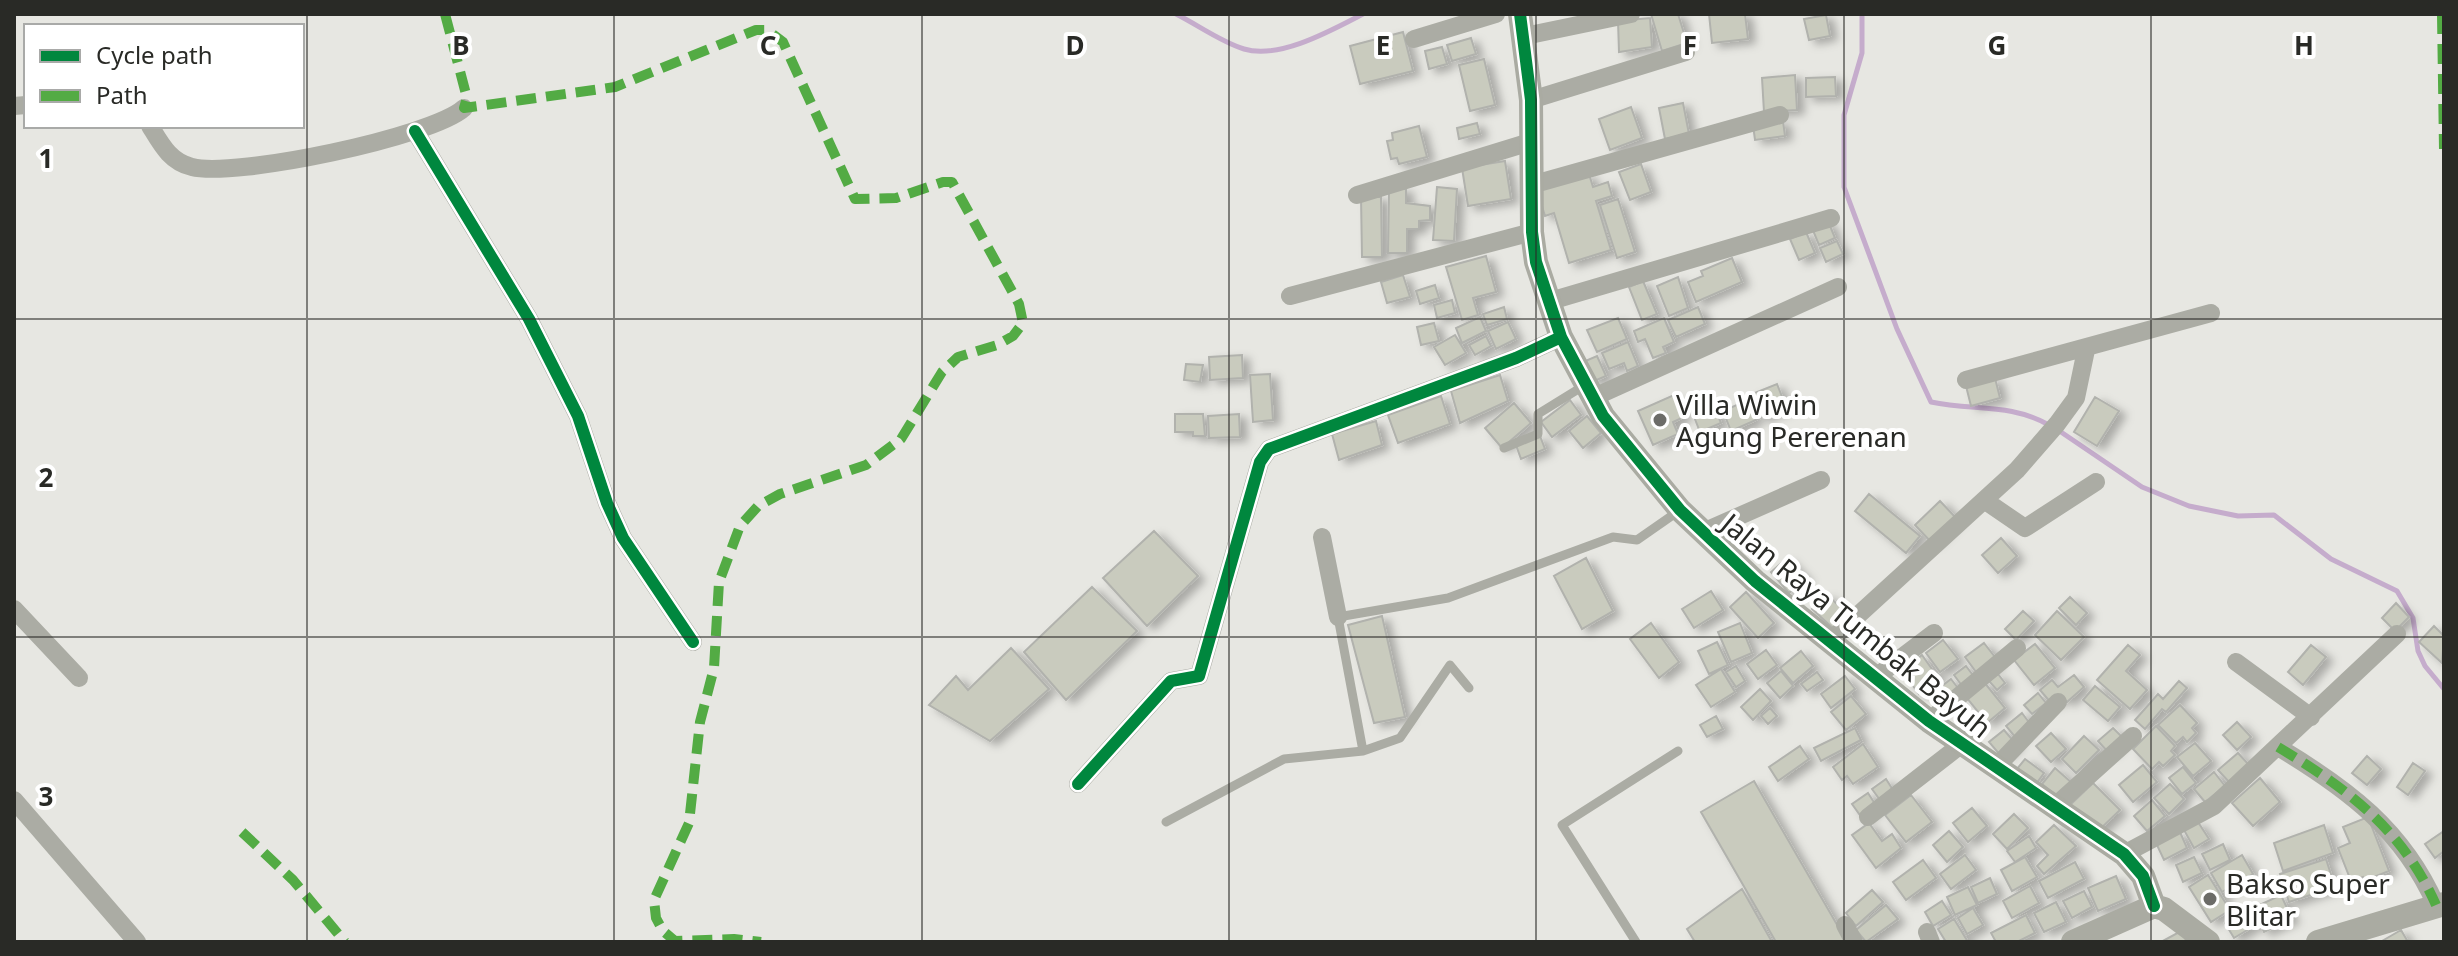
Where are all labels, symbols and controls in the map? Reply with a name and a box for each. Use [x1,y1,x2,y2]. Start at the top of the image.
legend [24,24,304,128]
text: B [452,27,470,63]
text: C [760,27,776,63]
text: D [1065,27,1085,63]
text: E [1376,27,1390,63]
text: F [1683,27,1697,63]
text: G [1988,27,2006,63]
text: H [2294,27,2314,63]
text: Cycle path [96,38,213,71]
text: Path [96,78,147,111]
text: 1 [39,140,53,176]
place label: Villa Wiwin Agung Pererenan [1676,385,1907,455]
marker: Villa Wiwin Agung Pererenan [1651,411,1669,429]
text: 2 [39,459,54,495]
street label: Jalan Raya Tumbak Bayuh [1712,502,2000,746]
text: 3 [39,778,53,814]
place label: Bakso Super Blitar [2226,864,2390,934]
marker: Bakso Super Blitar [2201,890,2219,908]

